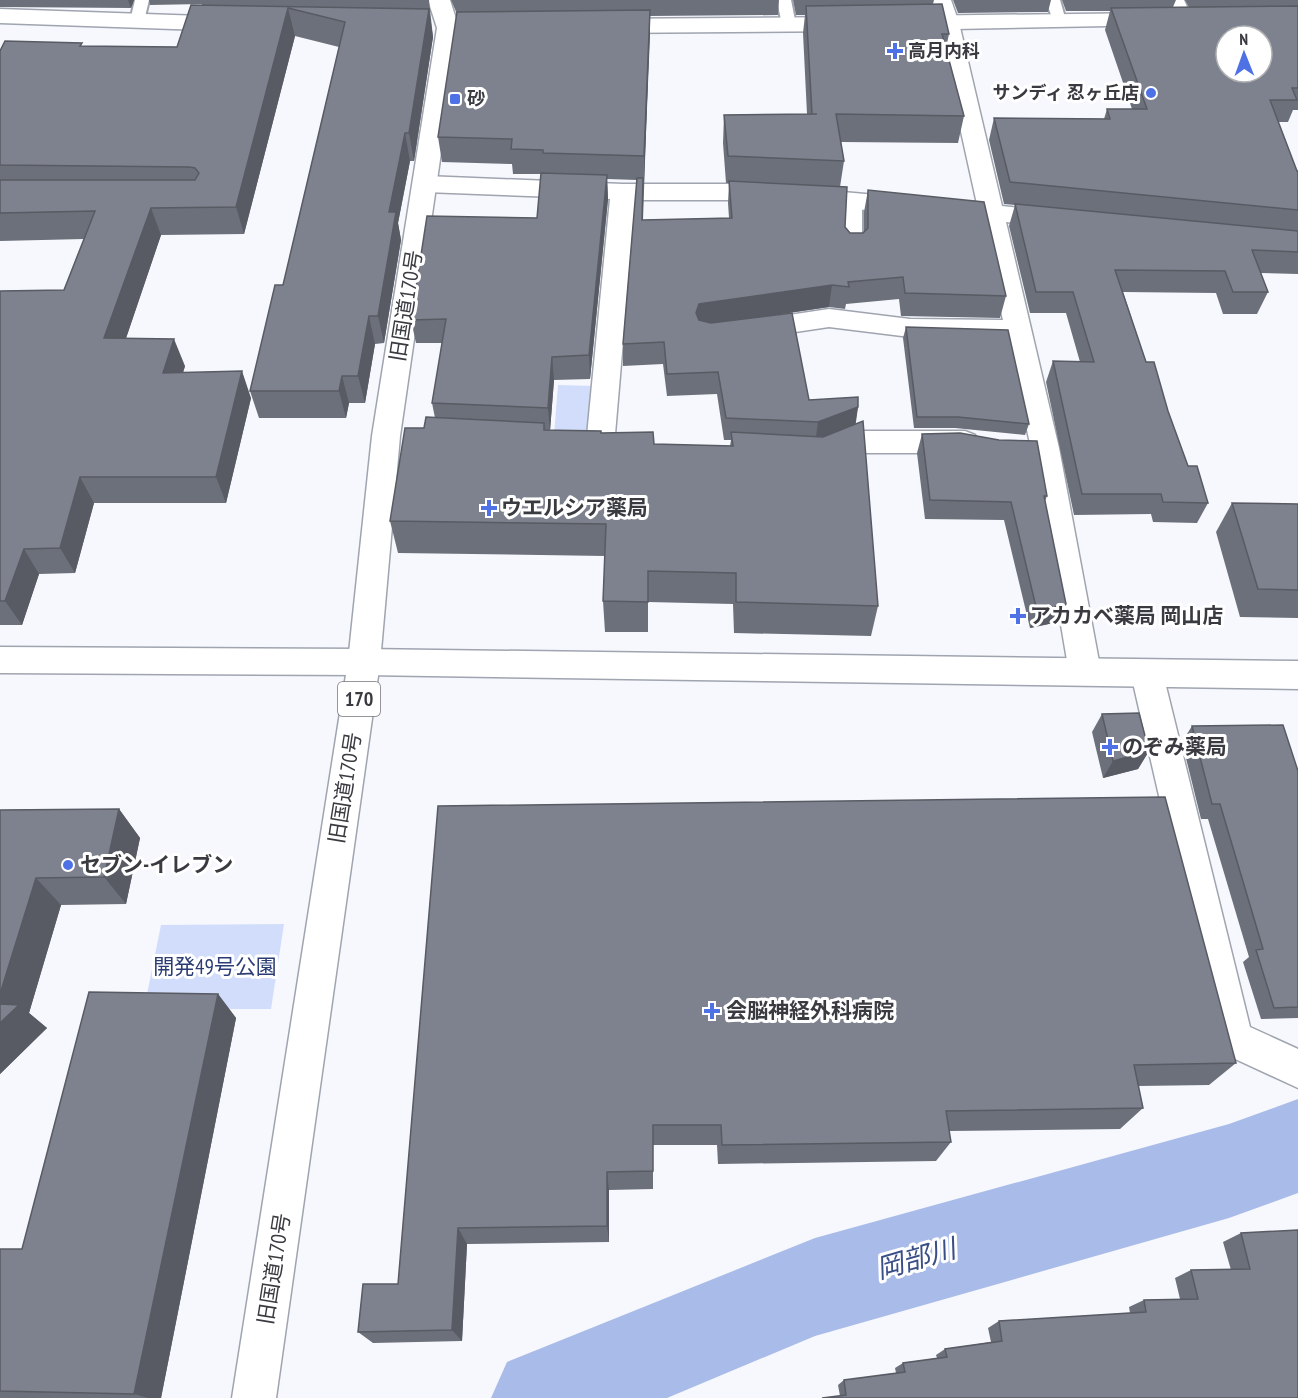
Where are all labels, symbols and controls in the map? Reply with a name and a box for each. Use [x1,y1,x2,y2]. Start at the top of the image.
north arrow [1214,24,1274,84]
text: N [1239,29,1248,49]
place label: 高月内科 [908,39,980,62]
marker: 高月内科 [886,42,904,60]
place label: サンディ 忍ヶ丘店 [993,81,1139,104]
marker: サンディ 忍ヶ丘店 [1144,86,1158,100]
place label: 砂 [467,87,485,110]
marker: 砂 [448,92,462,106]
street label: 旧国道170号 [383,248,428,364]
place label: ウエルシア薬局 [501,494,648,521]
marker: ウエルシア薬局 [482,501,496,515]
place label: アカカベ薬局 岡山店 [1030,602,1223,629]
marker: アカカベ薬局 岡山店 [1011,609,1025,623]
road number: 170 [338,682,380,716]
street label: 旧国道170号 [322,730,367,846]
place label: のぞみ薬局 [1122,733,1227,760]
marker: のぞみ薬局 [1103,740,1117,754]
place label: セブン-イレブン [80,851,233,878]
marker: セブン-イレブン [61,858,75,872]
park label: 開発49号公園 [153,953,277,980]
place label: 会脳神経外科病院 [726,997,894,1024]
marker: 会脳神経外科病院 [703,1002,721,1020]
street label: 旧国道170号 [251,1211,296,1327]
water label: 岡部川 [872,1230,962,1286]

